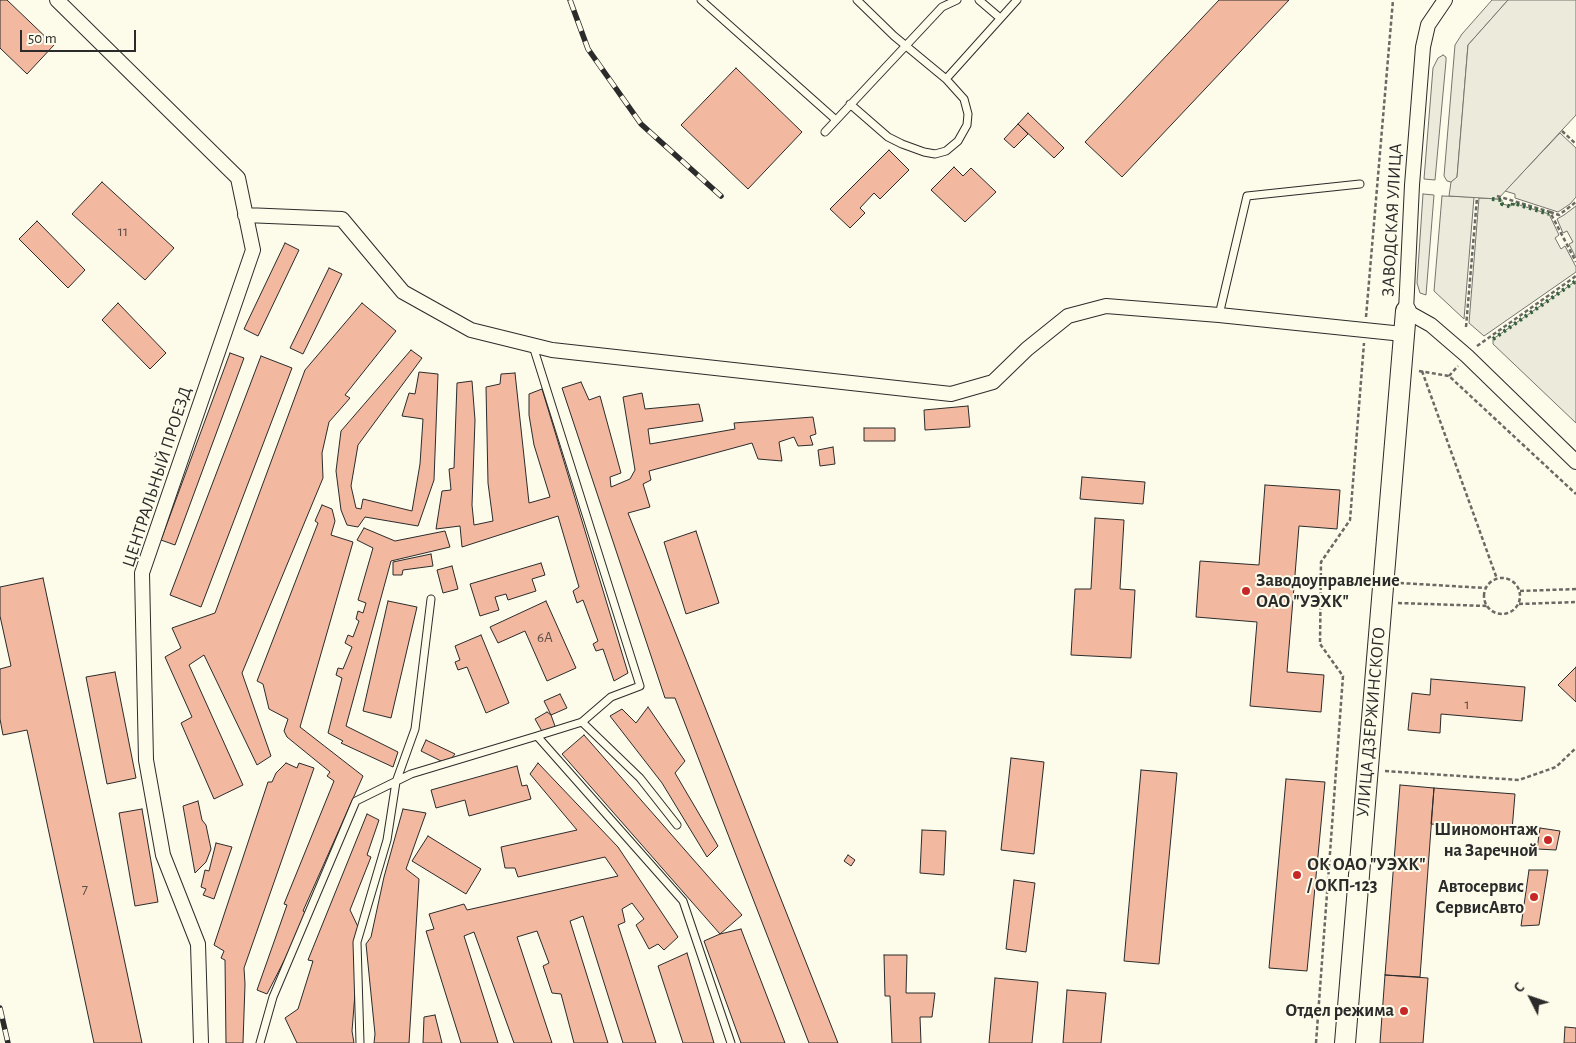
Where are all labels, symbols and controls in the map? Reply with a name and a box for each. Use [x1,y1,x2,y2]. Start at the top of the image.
scale bar [22,20,139,52]
text: 50 m [28,31,57,46]
street label: ЗАВОДСКАЯ УЛИЦА [1377,143,1407,297]
house number: 11 [118,222,128,240]
street label: ЦЕНТРАЛЬНЫЙ ПРОЕЗД [118,384,196,570]
place label: Заводоуправление ОАО "УЭХК" [1256,570,1400,612]
marker: Заводоуправление ОАО "УЭХК" [1240,585,1252,597]
street label: УЛИЦА ДЗЕРЖИНСКОГО [1352,626,1390,818]
house number: 6А [537,628,553,646]
house number: 1 [1464,695,1470,713]
place label: Шиномонтаж на Заречной [1434,819,1538,862]
marker: Шиномонтаж на Заречной [1542,834,1554,846]
place label: ОК ОАО "УЭХК" / ОКП-123 [1307,854,1426,896]
marker: ОК ОАО "УЭХК" / ОКП-123 [1291,869,1303,881]
place label: Автосервис СервисАвто [1435,876,1524,919]
house number: 7 [82,880,88,898]
marker: Автосервис СервисАвто [1528,891,1540,903]
north arrow [1506,973,1556,1023]
text: С [1512,981,1528,996]
place label: Отдел режима [1285,1000,1394,1022]
marker: Отдел режима [1398,1005,1410,1017]

